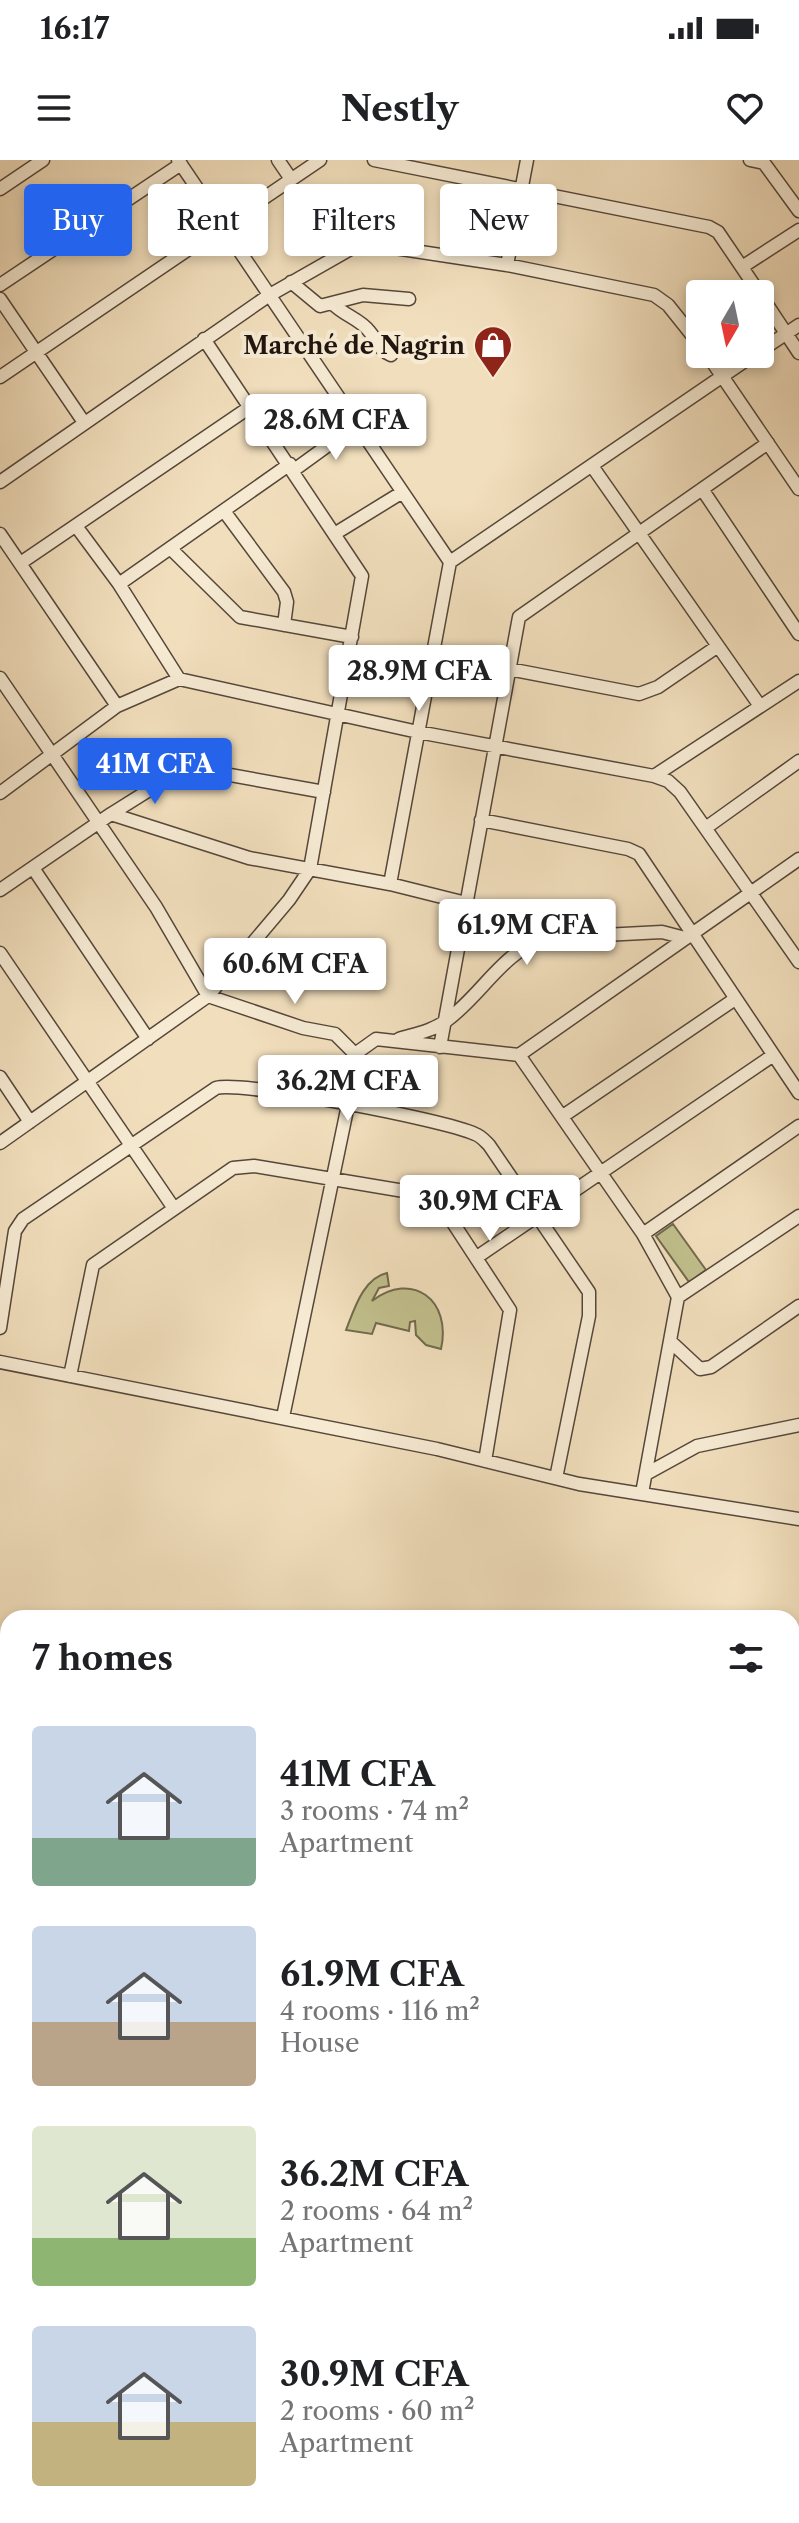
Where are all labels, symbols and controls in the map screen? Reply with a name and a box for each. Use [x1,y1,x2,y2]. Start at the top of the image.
text: 16:17 [40,10,109,47]
icon: menu [32,86,76,130]
text: Nestly [341,86,458,130]
icon: heart [723,86,767,130]
chip: Buy [24,184,132,256]
chip: Rent [148,184,268,256]
chip: Filters [284,184,424,256]
chip: New [440,184,557,256]
north arrow [686,280,774,368]
map controls [686,280,774,368]
shop icon: Marché de Nagrin [472,324,514,379]
place label: Marché de Nagrin [243,331,466,360]
pin: 28.6M CFA [244,394,428,462]
text: 28.6M CFA [263,404,409,436]
pin: 28.9M CFA [327,645,511,713]
text: 28.9M CFA [347,655,491,687]
pin: 41M CFA [81,738,229,806]
text: 41M CFA [96,748,214,780]
pin: 61.9M CFA [435,899,619,967]
text: 61.9M CFA [457,909,597,941]
pin: 60.6M CFA [203,938,387,1006]
text: 60.6M CFA [222,948,368,980]
pin: 36.2M CFA [256,1055,440,1123]
text: 36.2M CFA [276,1065,420,1097]
pin: 30.9M CFA [398,1175,582,1243]
text: 30.9M CFA [418,1185,562,1217]
icon: filters [724,1636,768,1680]
text: 7 homes [32,1637,173,1679]
text: 41M CFA [280,1753,435,1795]
icon: home [96,1758,192,1854]
text: 3 rooms · 74 m² [280,1795,469,1827]
text: Apartment [280,1827,413,1859]
text: 61.9M CFA [280,1953,464,1995]
icon: home [96,1958,192,2054]
text: 4 rooms · 116 m² [280,1995,480,2027]
text: House [280,2027,360,2059]
text: 36.2M CFA [280,2153,468,2195]
icon: home [96,2158,192,2254]
text: 2 rooms · 64 m² [280,2195,473,2227]
text: Apartment [280,2227,413,2259]
text: 30.9M CFA [280,2353,469,2395]
icon: home [96,2358,192,2454]
text: 2 rooms · 60 m² [280,2395,475,2427]
text: Apartment [280,2427,413,2459]

